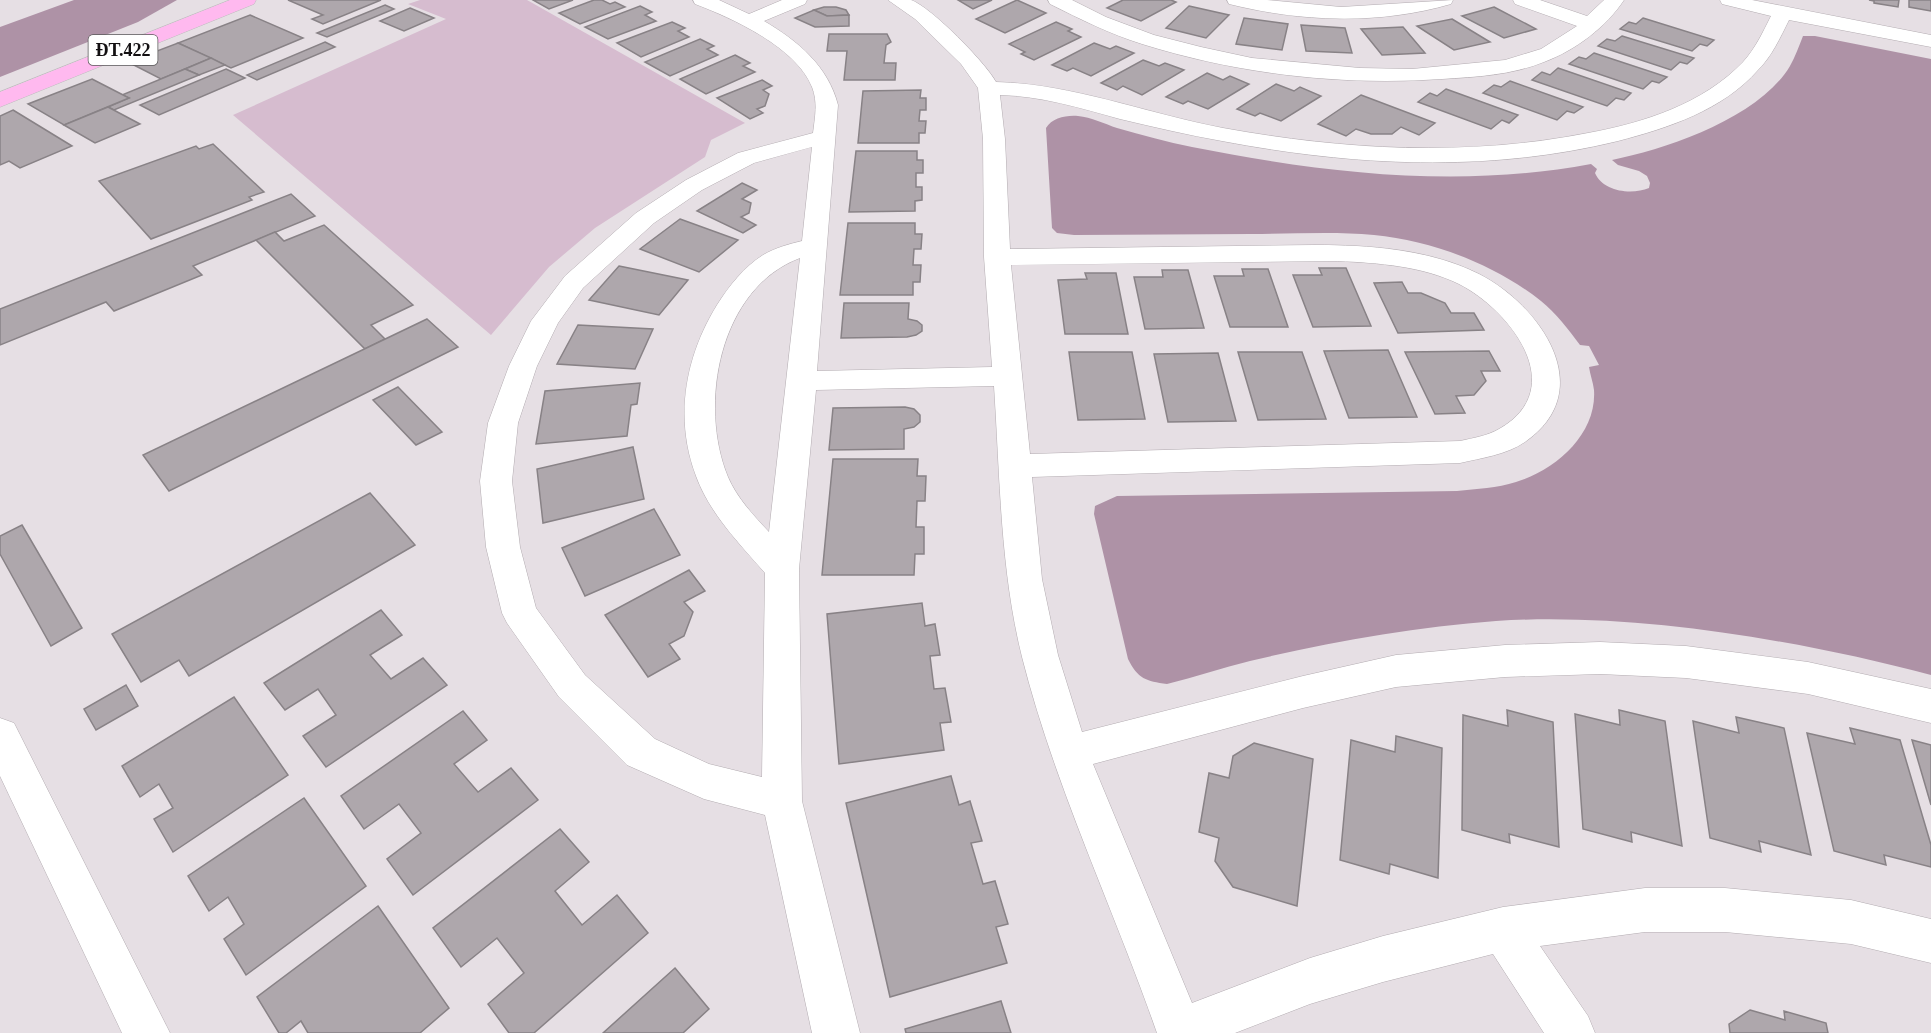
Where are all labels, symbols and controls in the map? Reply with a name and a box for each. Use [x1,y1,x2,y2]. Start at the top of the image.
road number: ĐT.422 [88,35,158,65]

